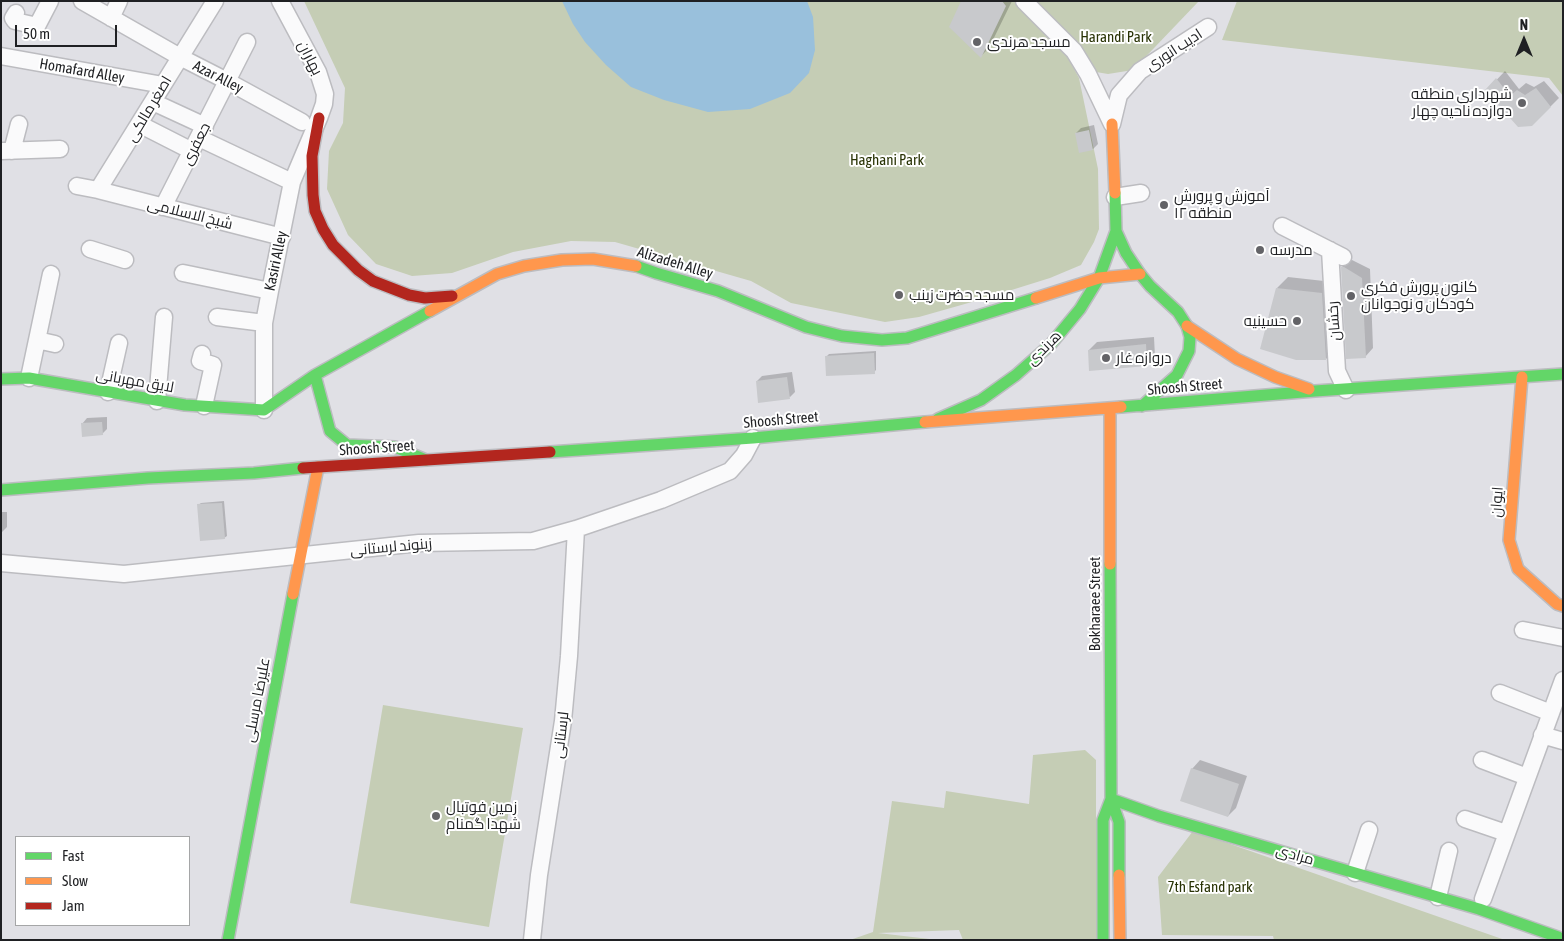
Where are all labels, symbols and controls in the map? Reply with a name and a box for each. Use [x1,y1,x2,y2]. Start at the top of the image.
scale bar [18,15,120,47]
north arrow [1499,15,1549,65]
text: N [1520,17,1528,33]
text: 50 m [23,25,50,42]
street label: ادیب انوری [1142,25,1206,75]
park label: Harandi Park [1080,28,1152,46]
place label: مسجد هرندی [987,33,1071,51]
marker: مسجد هرندی [971,36,983,48]
street label: بهاران [294,38,326,78]
street label: Homafard Alley [38,55,126,87]
street label: Azar Alley [190,57,246,97]
street label: اصغر مالکی [122,73,176,145]
place label: شهرداری منطقه دوازده ناحیه چهار [1411,85,1512,120]
marker: شهرداری منطقه دوازده ناحیه چهار [1516,97,1528,109]
street label: جعفری [178,120,214,168]
park label: Haghani Park [850,151,924,169]
place label: آموزش و پرورش منطقه ۱۲ [1174,187,1270,222]
street label: شیخ الاسلامی [145,195,235,233]
marker: آموزش و پرورش منطقه ۱۲ [1158,199,1170,211]
street label: Kasiri Alley [261,229,291,293]
place label: مدرسه [1270,241,1313,259]
street label: Alizadeh Alley [635,243,715,283]
marker: مدرسه [1254,244,1266,256]
place label: کانون پرورش فکری کودکان و نوجوانان [1361,278,1477,313]
place label: مسجد حضرت زینب [909,286,1014,304]
marker: مسجد حضرت زینب [893,289,905,301]
marker: کانون پرورش فکری کودکان و نوجوانان [1345,290,1357,302]
street label: رخشان [1324,301,1344,341]
place label: حسینیه [1244,312,1287,330]
marker: حسینیه [1291,315,1303,327]
street label: هرندی [1023,327,1065,369]
place label: دروازه غار [1116,349,1171,367]
marker: دروازه غار [1100,352,1112,364]
street label: لایق مهربانی [95,365,175,397]
street label: Shoosh Street [1147,375,1223,399]
street label: Shoosh Street [743,408,819,432]
street label: Shoosh Street [339,436,415,460]
street label: ایوان [1487,486,1507,518]
street label: زینوند لرستانی [349,534,433,560]
street label: Bokharaee Street [1086,557,1104,651]
street label: علیرضا مرسلی [240,656,274,744]
street label: لرستانی [549,711,573,759]
place label: زمین فوتبال شهدا گمنام [446,798,521,833]
marker: زمین فوتبال شهدا گمنام [430,810,442,822]
legend [15,836,190,926]
street label: مرادی [1274,841,1316,869]
text: Fast [62,847,84,864]
text: Slow [62,872,88,889]
park label: 7th Esfand park [1167,878,1253,896]
text: Jam [62,897,85,914]

